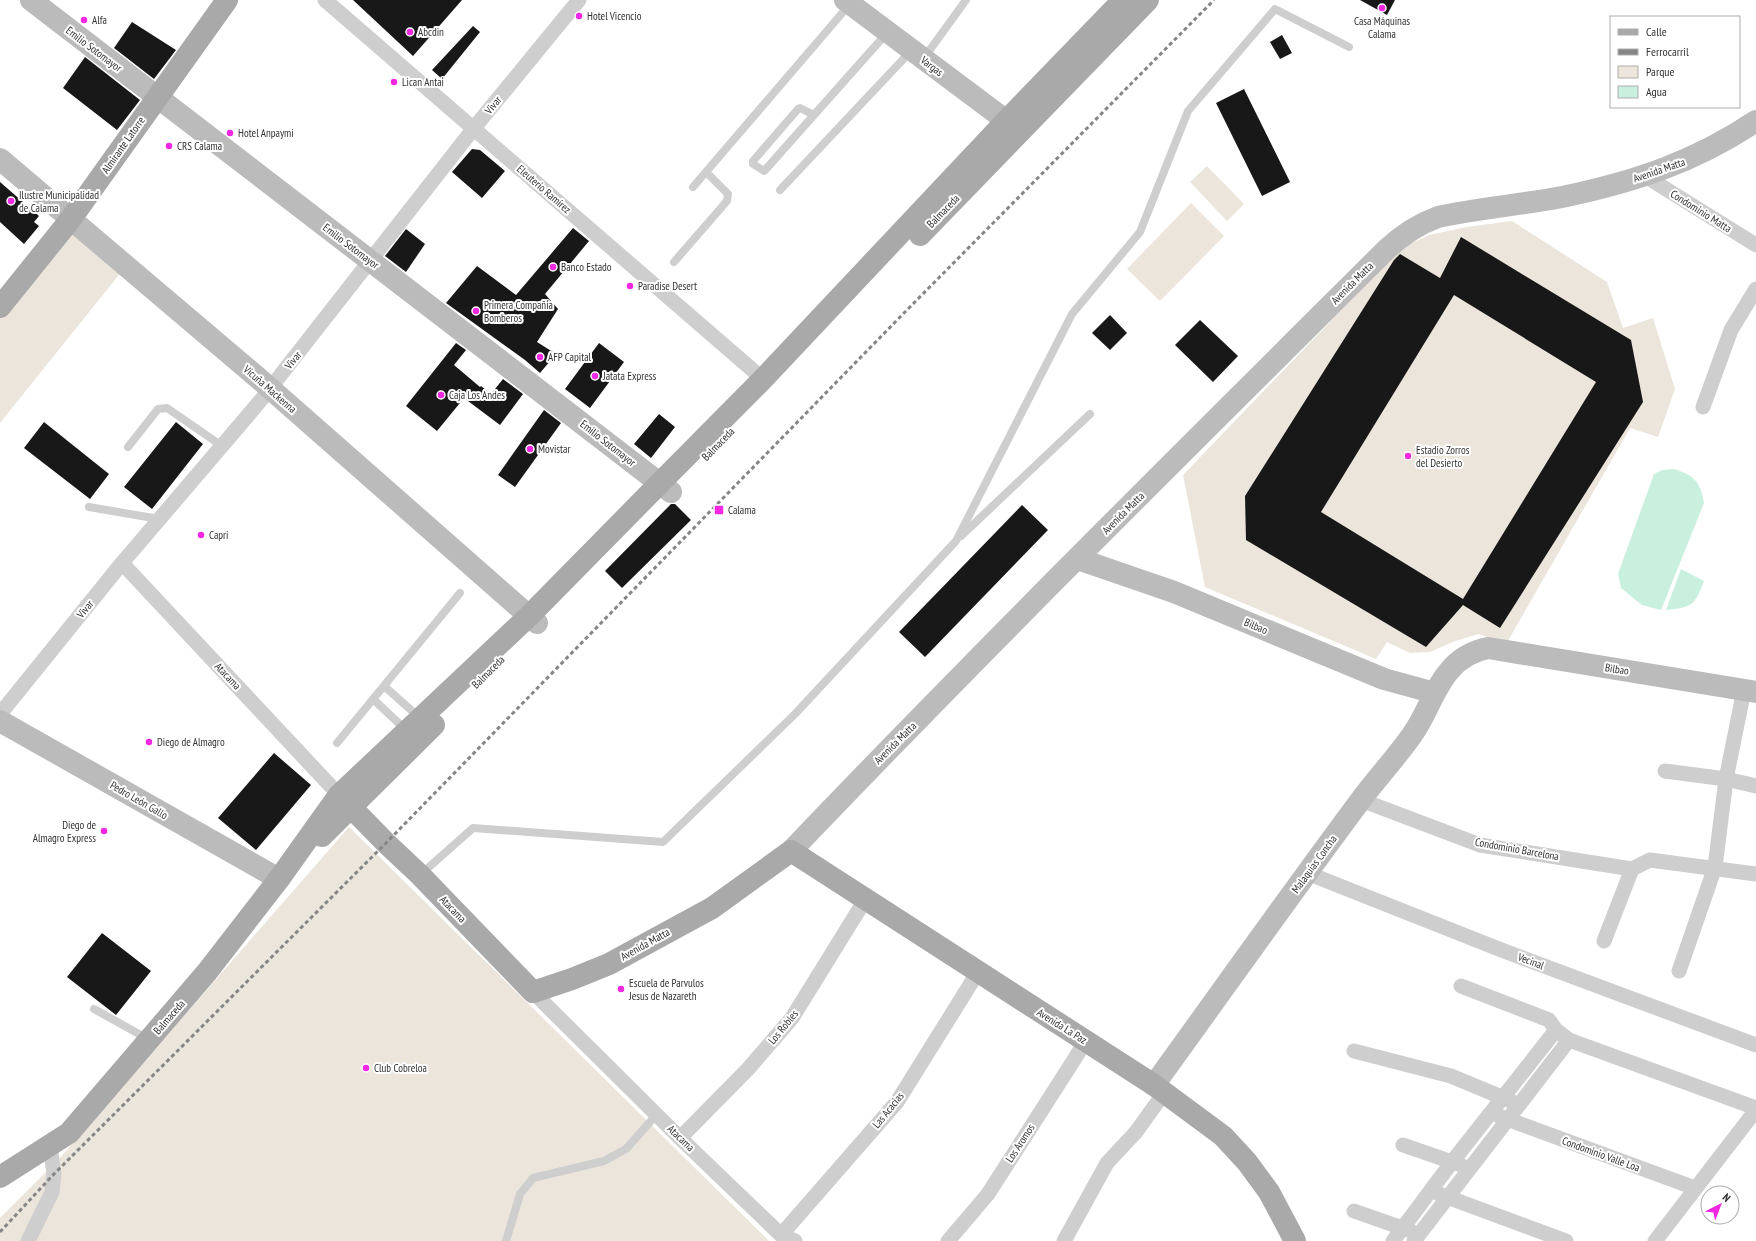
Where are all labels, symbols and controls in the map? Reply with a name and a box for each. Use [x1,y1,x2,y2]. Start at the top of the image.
marker: Casa Máquinas Calama [1377,3,1387,13]
place label: Hotel Vicencio [587,9,642,23]
marker: Hotel Vicencio [574,11,584,21]
place label: Alfa [92,13,107,27]
place label: Casa Máquinas Calama [1354,14,1410,41]
marker: Alfa [79,15,89,25]
legend [1610,16,1740,108]
street label: Emilio Sotomayor [63,23,125,75]
text: Calle [1646,24,1667,39]
place label: Abcdin [418,25,444,39]
marker: Abcdin [405,27,415,37]
text: Ferrocarril [1646,44,1689,59]
street label: Vargas [917,52,946,79]
text: Parque [1646,64,1675,79]
place label: Lican Antai [402,75,444,89]
marker: Lican Antai [389,77,399,87]
text: Agua [1646,84,1667,99]
street label: Vivar [481,93,504,118]
street label: Almirante Latorre [98,113,148,176]
place label: Hotel Anpaymi [238,126,294,140]
marker: Hotel Anpaymi [225,128,235,138]
place label: CRS Calama [177,139,222,153]
marker: CRS Calama [164,141,174,151]
street label: Avenida Matta [1631,155,1687,185]
street label: Eleuterio Ramírez [514,162,574,216]
street label: Condominio Matta [1668,187,1734,235]
place label: Ilustre Municipalidad de Calama [19,188,99,215]
street label: Balmaceda [924,191,962,231]
marker: Ilustre Municipalidad de Calama [6,196,16,206]
street label: Emilio Sotomayor [320,220,382,272]
street label: Avenida Matta [1328,259,1376,307]
place label: Banco Estado [561,260,612,274]
marker: Banco Estado [548,262,558,272]
place label: Paradise Desert [638,279,697,293]
marker: Paradise Desert [625,281,635,291]
place label: Primera Compañia Bomberos [484,298,553,325]
marker: Primera Compañia Bomberos [471,306,481,316]
street label: Vivar [281,348,304,373]
place label: AFP Capital [548,350,592,364]
marker: AFP Capital [535,352,545,362]
street label: Vicuña Mackenna [240,361,299,416]
place label: Jatata Express [602,369,657,383]
marker: Jatata Express [590,371,600,381]
place label: Caja Los Andes [449,388,505,402]
marker: Caja Los Andes [436,390,446,400]
street label: Emilio Sotomayor [577,417,639,469]
street label: Balmaceda [699,424,737,464]
place label: Movistar [538,442,570,456]
place label: Estadio Zorros del Desierto [1416,443,1470,470]
marker: Movistar [525,444,535,454]
marker: Estadio Zorros del Desierto [1403,451,1413,461]
street label: Avenida Matta [1099,489,1147,537]
place label: Calama [728,503,756,517]
marker: Calama [713,504,725,516]
place label: Capri [209,528,228,542]
marker: Capri [196,530,206,540]
street label: Vivar [73,597,96,622]
street label: Bilbao [1242,615,1270,637]
street label: Balmaceda [469,653,507,691]
street label: Atacama [212,659,244,693]
street label: Bilbao [1604,660,1630,678]
street label: Avenida Matta [871,719,919,767]
place label: Diego de Almagro [157,735,225,749]
marker: Diego de Almagro [144,737,154,747]
street label: Pedro León Gallo [108,778,171,822]
place label: Diego de Almagro Express [33,818,96,845]
marker: Diego de Almagro Express [99,826,109,836]
street label: Malaquías Concha [1288,832,1340,896]
street label: Condominio Barcelona [1474,835,1560,863]
street label: Atacama [437,892,469,926]
street label: Avenida Matta [618,925,672,963]
street label: Vecinal [1515,949,1547,973]
place label: Escuela de Parvulos Jesus de Nazareth [628,976,704,1003]
marker: Escuela de Parvulos Jesus de Nazareth [616,984,626,994]
street label: Balmaceda [150,997,188,1037]
street label: Avenida La Paz [1034,1005,1090,1047]
street label: Los Robles [765,1007,801,1047]
place label: Club Cobreloa [374,1061,427,1075]
marker: Club Cobreloa [361,1063,371,1073]
street label: Las Acacias [869,1089,907,1131]
street label: Los Aromos [1002,1121,1038,1165]
street label: Atacama [664,1122,698,1154]
street label: Condominio Valle Loa [1560,1133,1642,1175]
north arrow [1700,1185,1740,1225]
text: N [1720,1190,1734,1205]

